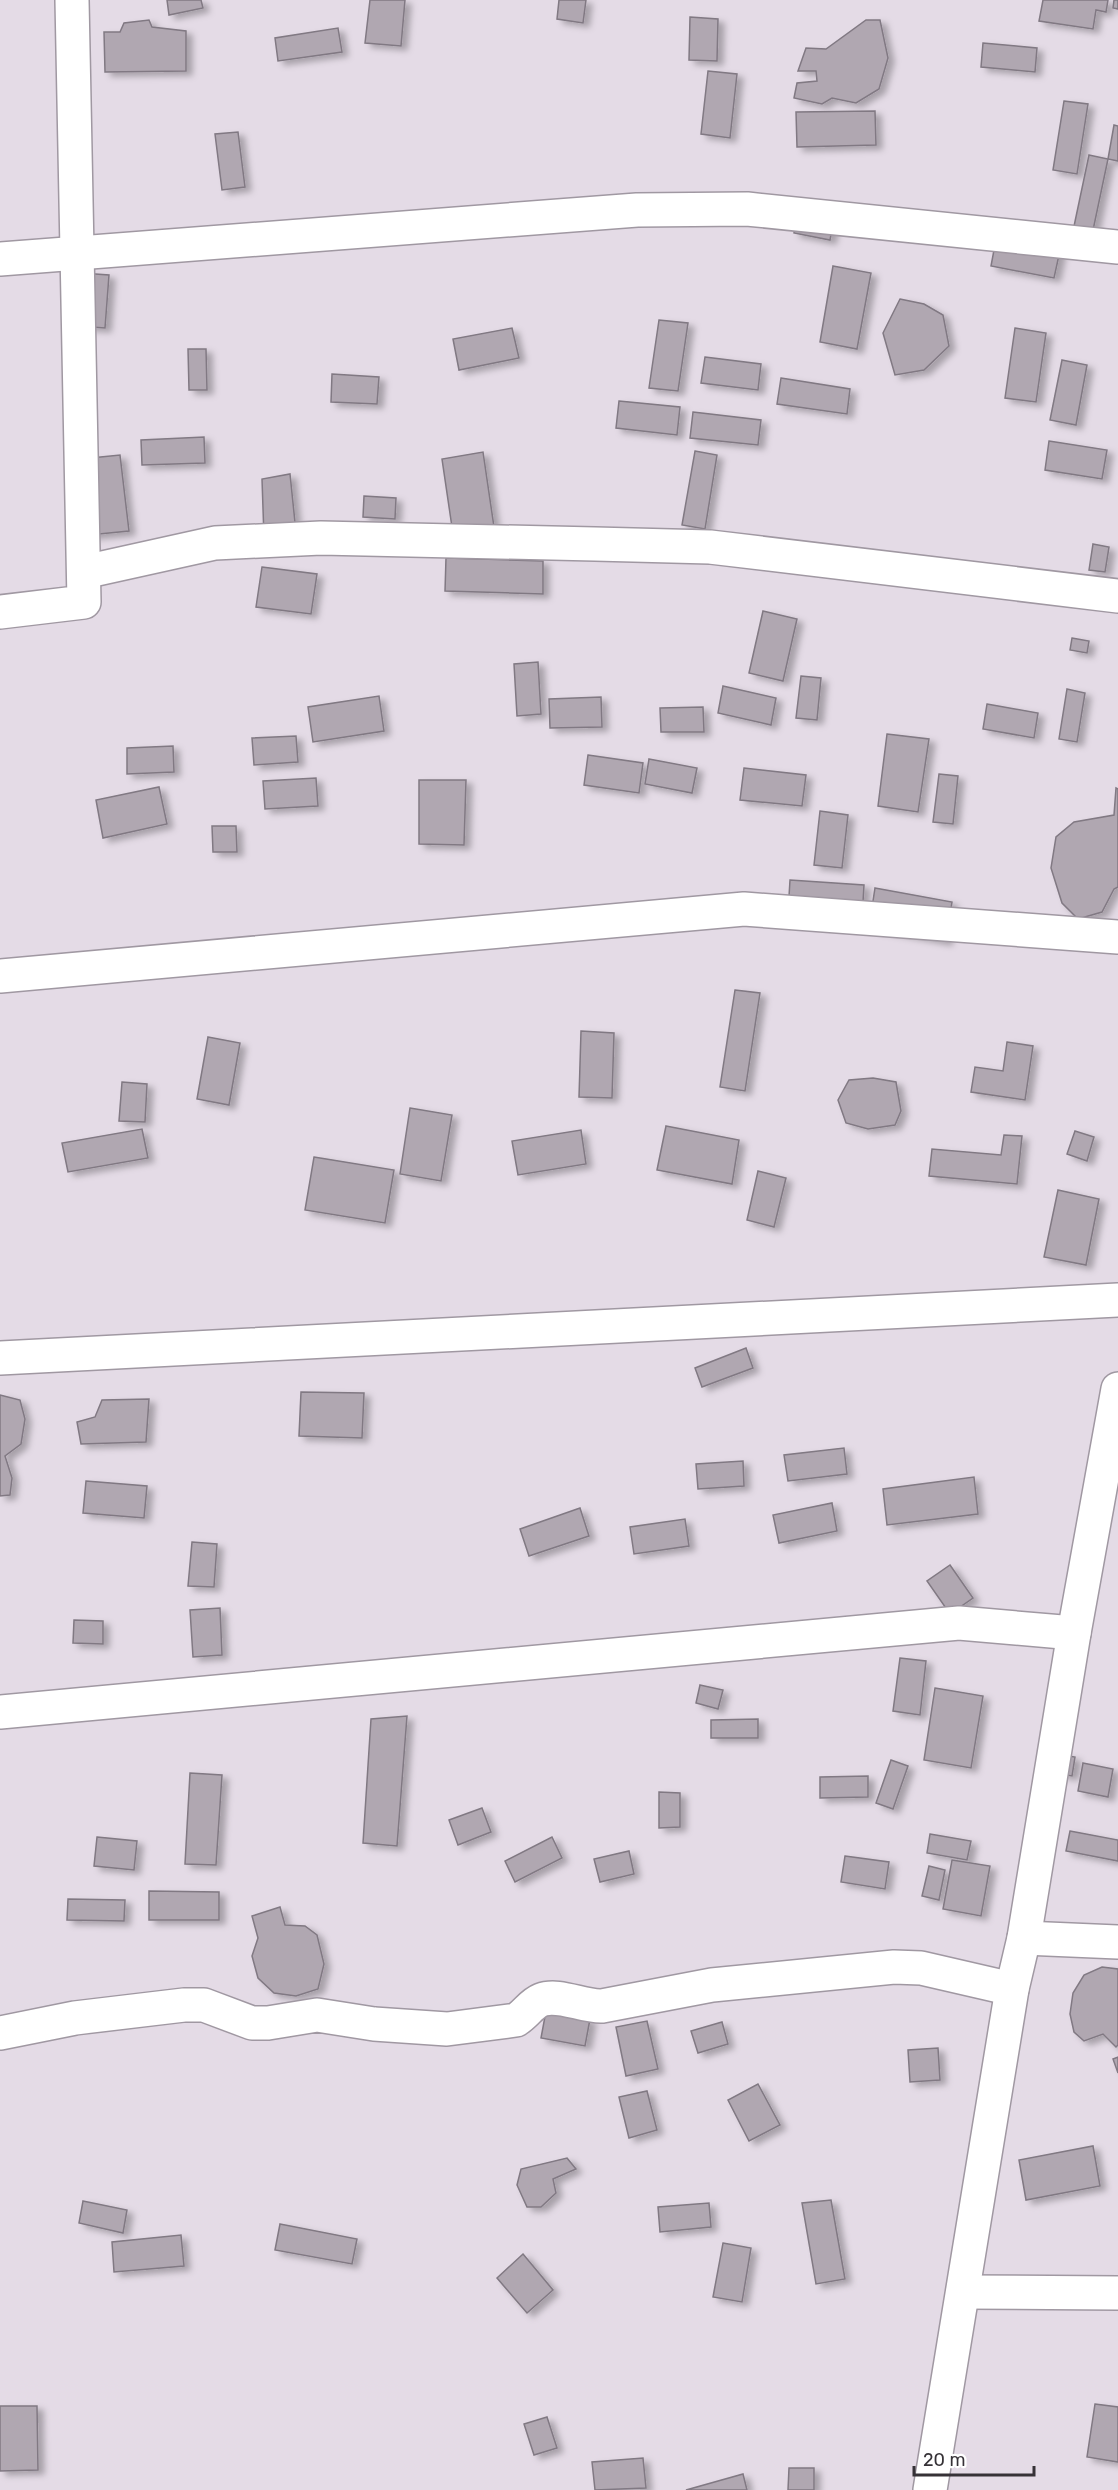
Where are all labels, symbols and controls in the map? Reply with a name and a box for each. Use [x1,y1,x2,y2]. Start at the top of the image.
scale bar [914,2439,1034,2477]
text: 20 m [923,2449,965,2471]

